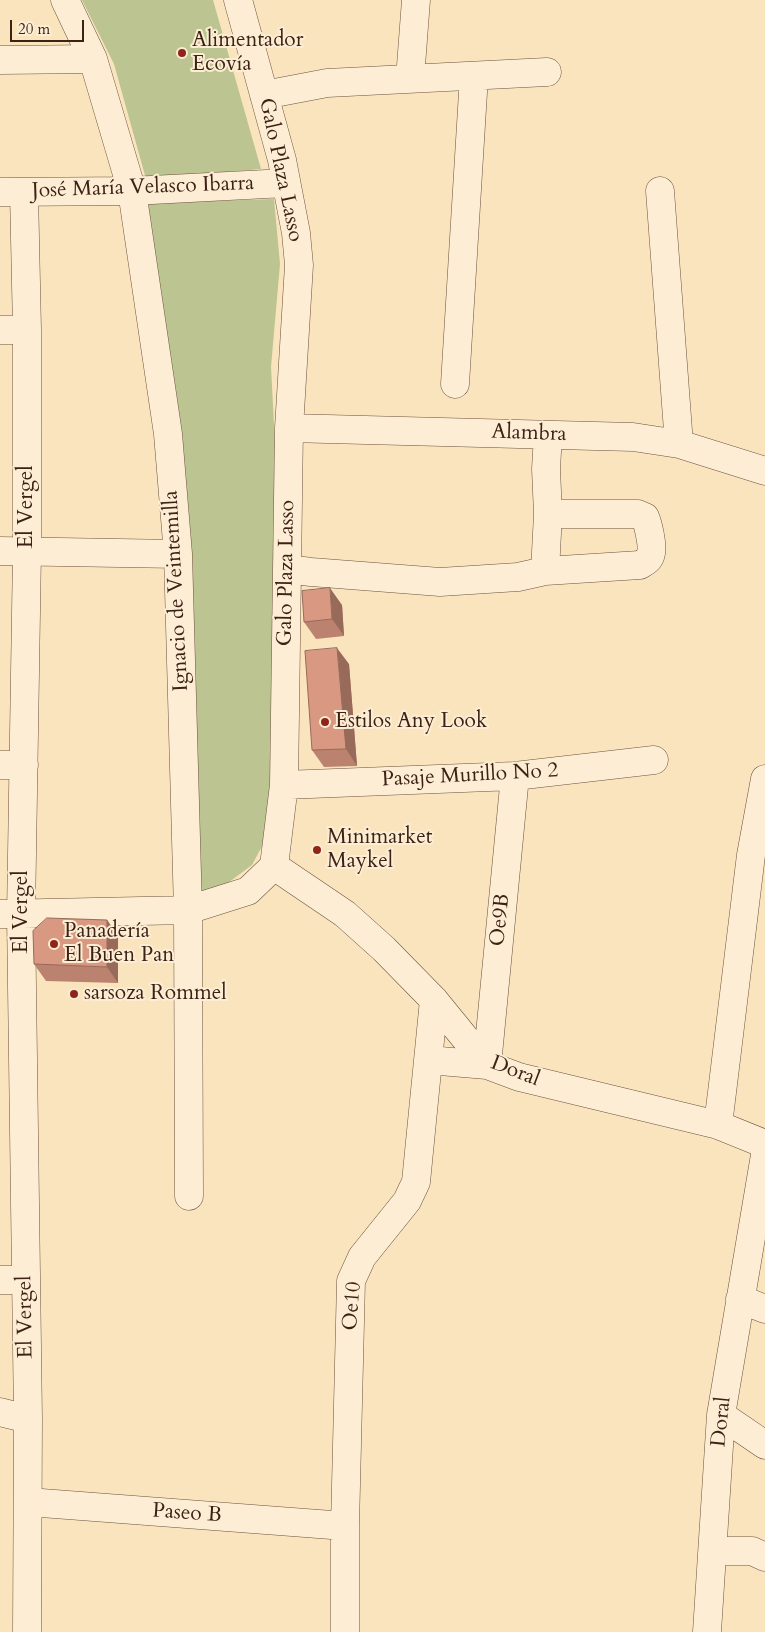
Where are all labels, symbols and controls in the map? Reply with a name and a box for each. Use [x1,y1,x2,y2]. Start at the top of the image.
scale bar [12,10,86,42]
text: 20 m [18,19,50,39]
place label: Alimentador Ecovía [192,28,303,78]
marker: Alimentador Ecovía [176,47,188,59]
street label: Galo Plaza Lasso [252,96,308,244]
street label: José María Velasco Ibarra [31,172,255,204]
street label: Alambra [491,420,567,448]
street label: El Vergel [14,465,40,549]
street label: Ignacio de Veintemilla [159,490,195,692]
street label: Galo Plaza Lasso [273,500,301,646]
place label: Estilos Any Look [335,709,487,735]
marker: Estilos Any Look [319,716,331,728]
street label: Pasaje Murillo No 2 [381,759,559,793]
place label: Minimarket Maykel [327,825,432,875]
marker: Minimarket Maykel [311,844,323,856]
street label: El Vergel [9,870,35,954]
street label: Oe9B [486,892,516,948]
place label: Panadería El Buen Pan [64,919,174,969]
marker: Panadería El Buen Pan [48,938,60,950]
place label: sarsoza Rommel [84,981,227,1007]
marker: sarsoza Rommel [68,988,80,1000]
street label: Doral [487,1051,543,1093]
street label: El Vergel [13,1275,39,1359]
street label: Oe10 [338,1280,368,1332]
street label: Doral [707,1396,737,1448]
street label: Paseo B [152,1499,222,1529]

